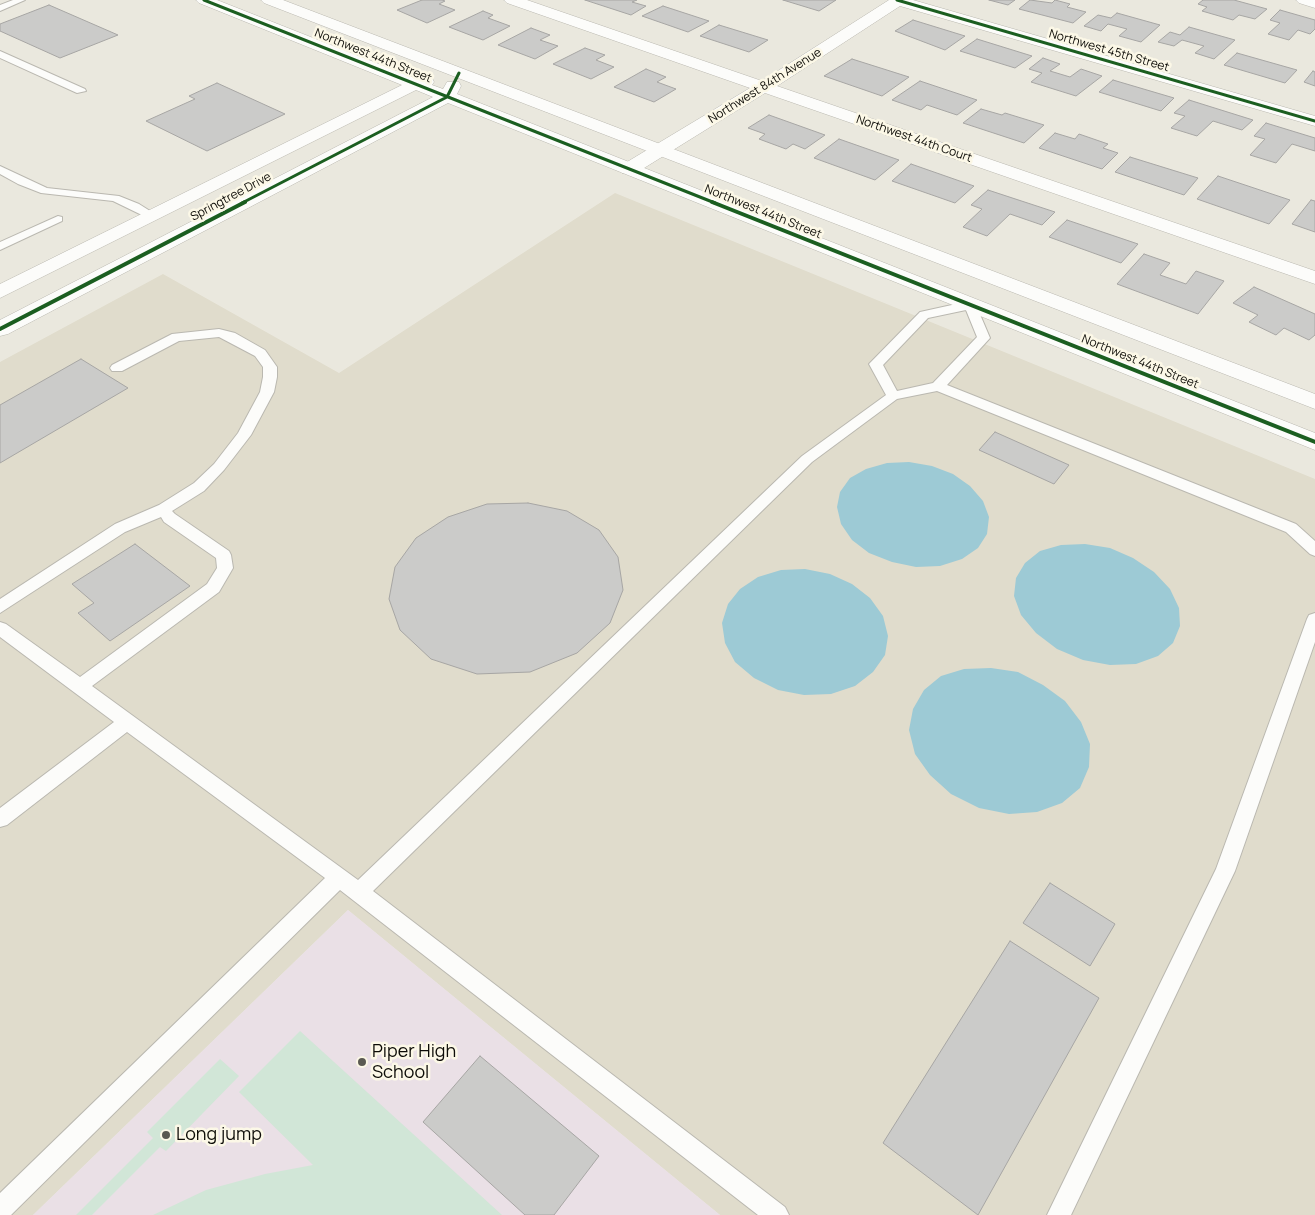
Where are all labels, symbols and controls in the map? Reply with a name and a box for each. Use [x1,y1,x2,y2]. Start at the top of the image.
street label: Northwest 44th Street [312,26,434,86]
street label: Northwest 45th Street [1047,27,1171,75]
street label: Northwest 84th Avenue [706,45,824,127]
street label: Northwest 44th Court [854,112,974,166]
street label: Springtree Drive [188,170,274,224]
street label: Northwest 44th Street [702,182,824,242]
street label: Northwest 44th Street [1079,332,1201,392]
place label: Piper High School [372,1041,456,1084]
marker: Piper High School [356,1056,368,1068]
place label: Long jump [176,1124,262,1146]
marker: Long jump [160,1129,172,1141]

